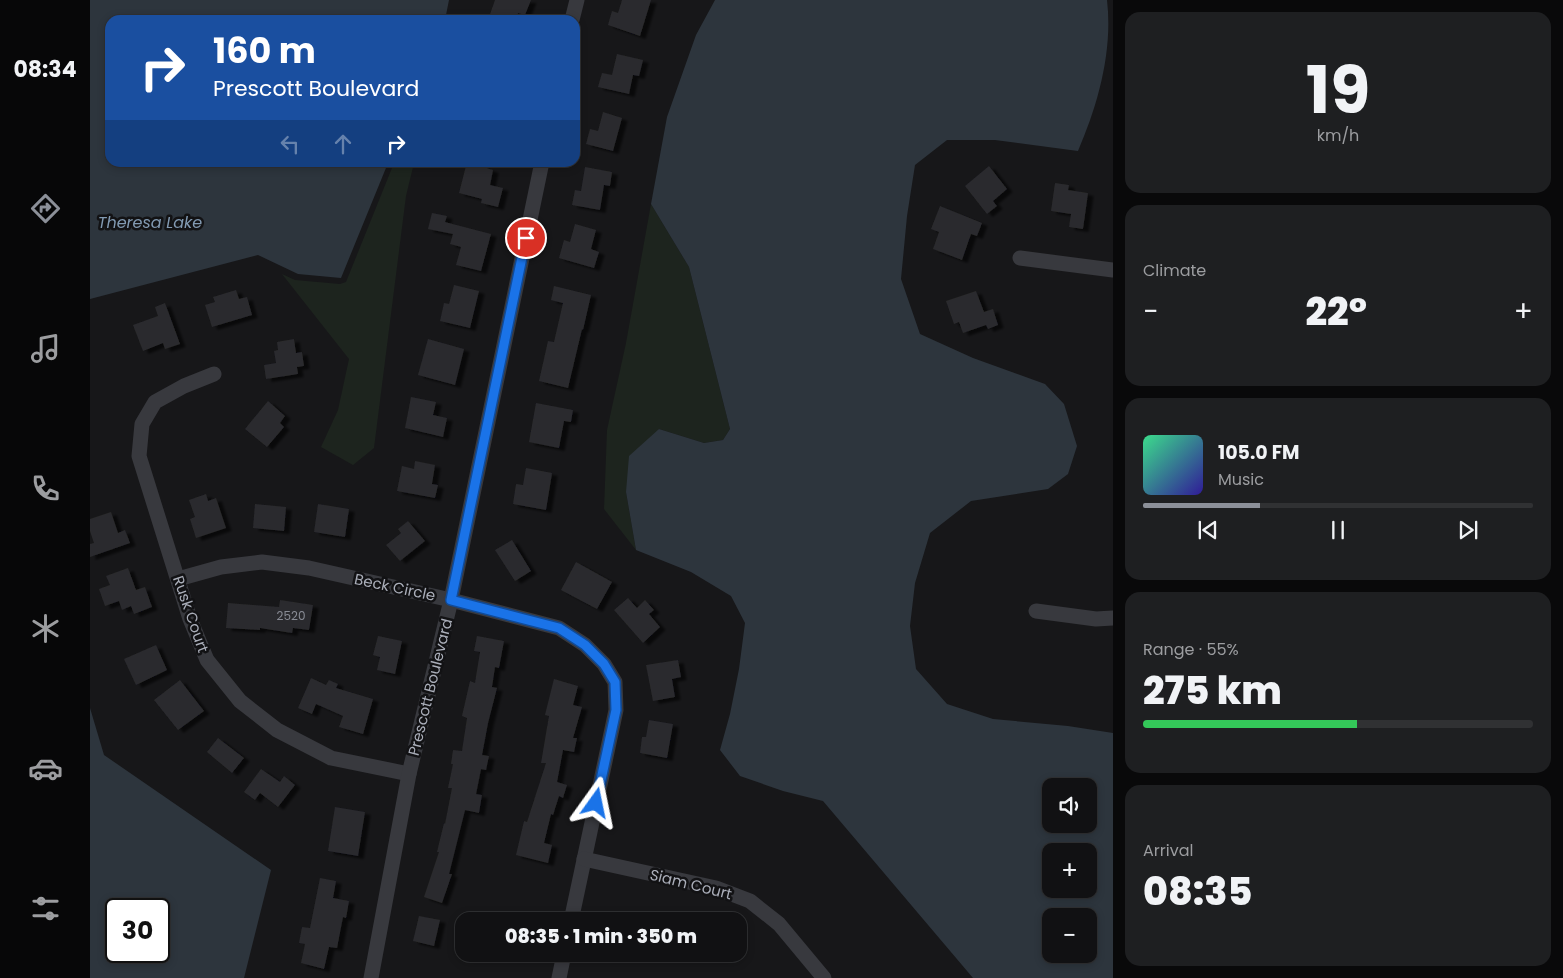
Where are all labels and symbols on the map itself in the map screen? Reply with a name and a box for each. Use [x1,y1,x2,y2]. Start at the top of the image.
water label: Theresa Lake [98,211,202,234]
pin [505,217,547,259]
street label: Beck Circle [353,568,437,606]
street label: Rusk Court [168,573,214,655]
house number: 2520 [277,607,305,624]
street label: Prescott Boulevard [403,616,457,758]
position arrow [569,776,621,828]
street label: Siam Court [648,864,734,904]
speed limit sign: 30 [105,898,170,963]

